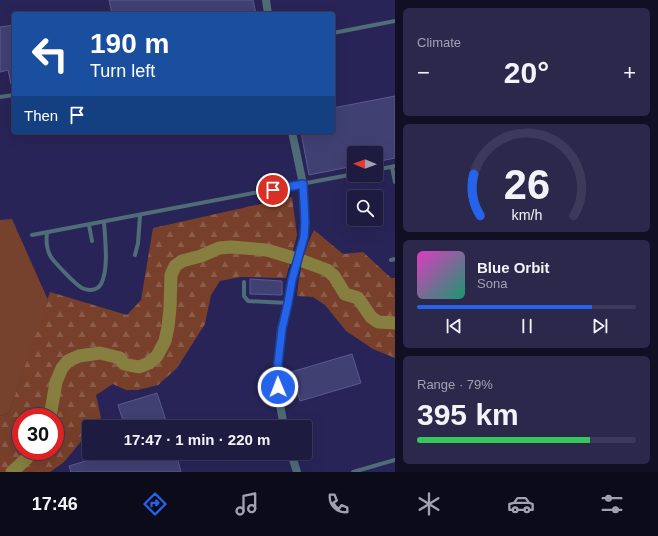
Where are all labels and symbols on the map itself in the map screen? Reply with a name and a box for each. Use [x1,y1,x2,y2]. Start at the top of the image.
north arrow [347,146,383,182]
pin [256,173,290,207]
position arrow [257,366,299,408]
speed limit sign: 30 [12,408,64,460]

